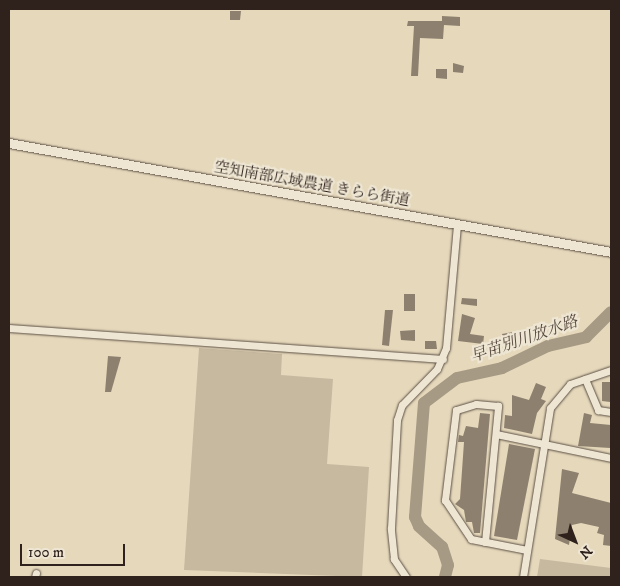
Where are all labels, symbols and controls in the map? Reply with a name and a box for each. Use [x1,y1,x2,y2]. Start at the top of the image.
street label: 空知南部広域農道 きらら街道 [213,158,411,210]
water label: 早苗別川放水路 [468,312,580,366]
north arrow [550,516,600,566]
scale bar [22,534,128,566]
text: N [575,541,596,562]
text: 100 m [28,543,64,562]

